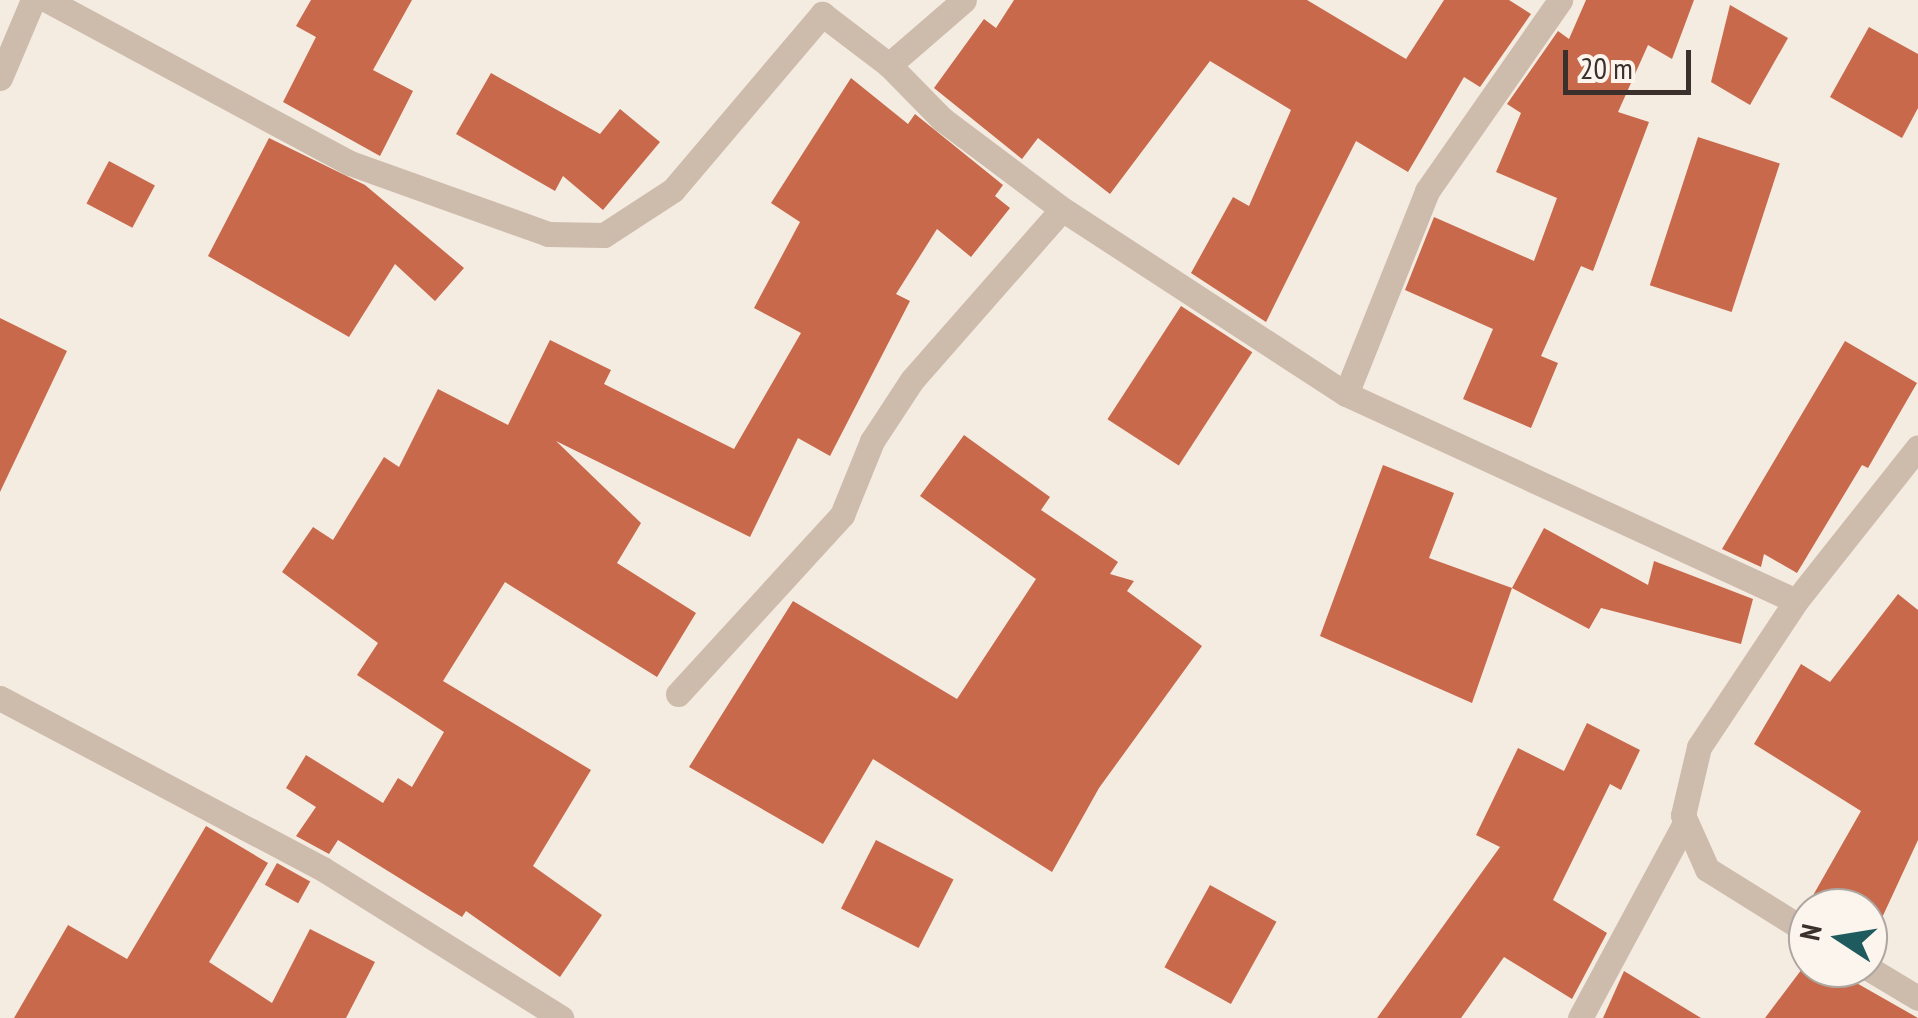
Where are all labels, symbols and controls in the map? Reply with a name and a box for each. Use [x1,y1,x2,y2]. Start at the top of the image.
scale bar [1568,30,1696,92]
text: 20 m [1580,48,1633,87]
north arrow [1788,888,1888,988]
text: N [1790,921,1830,943]

